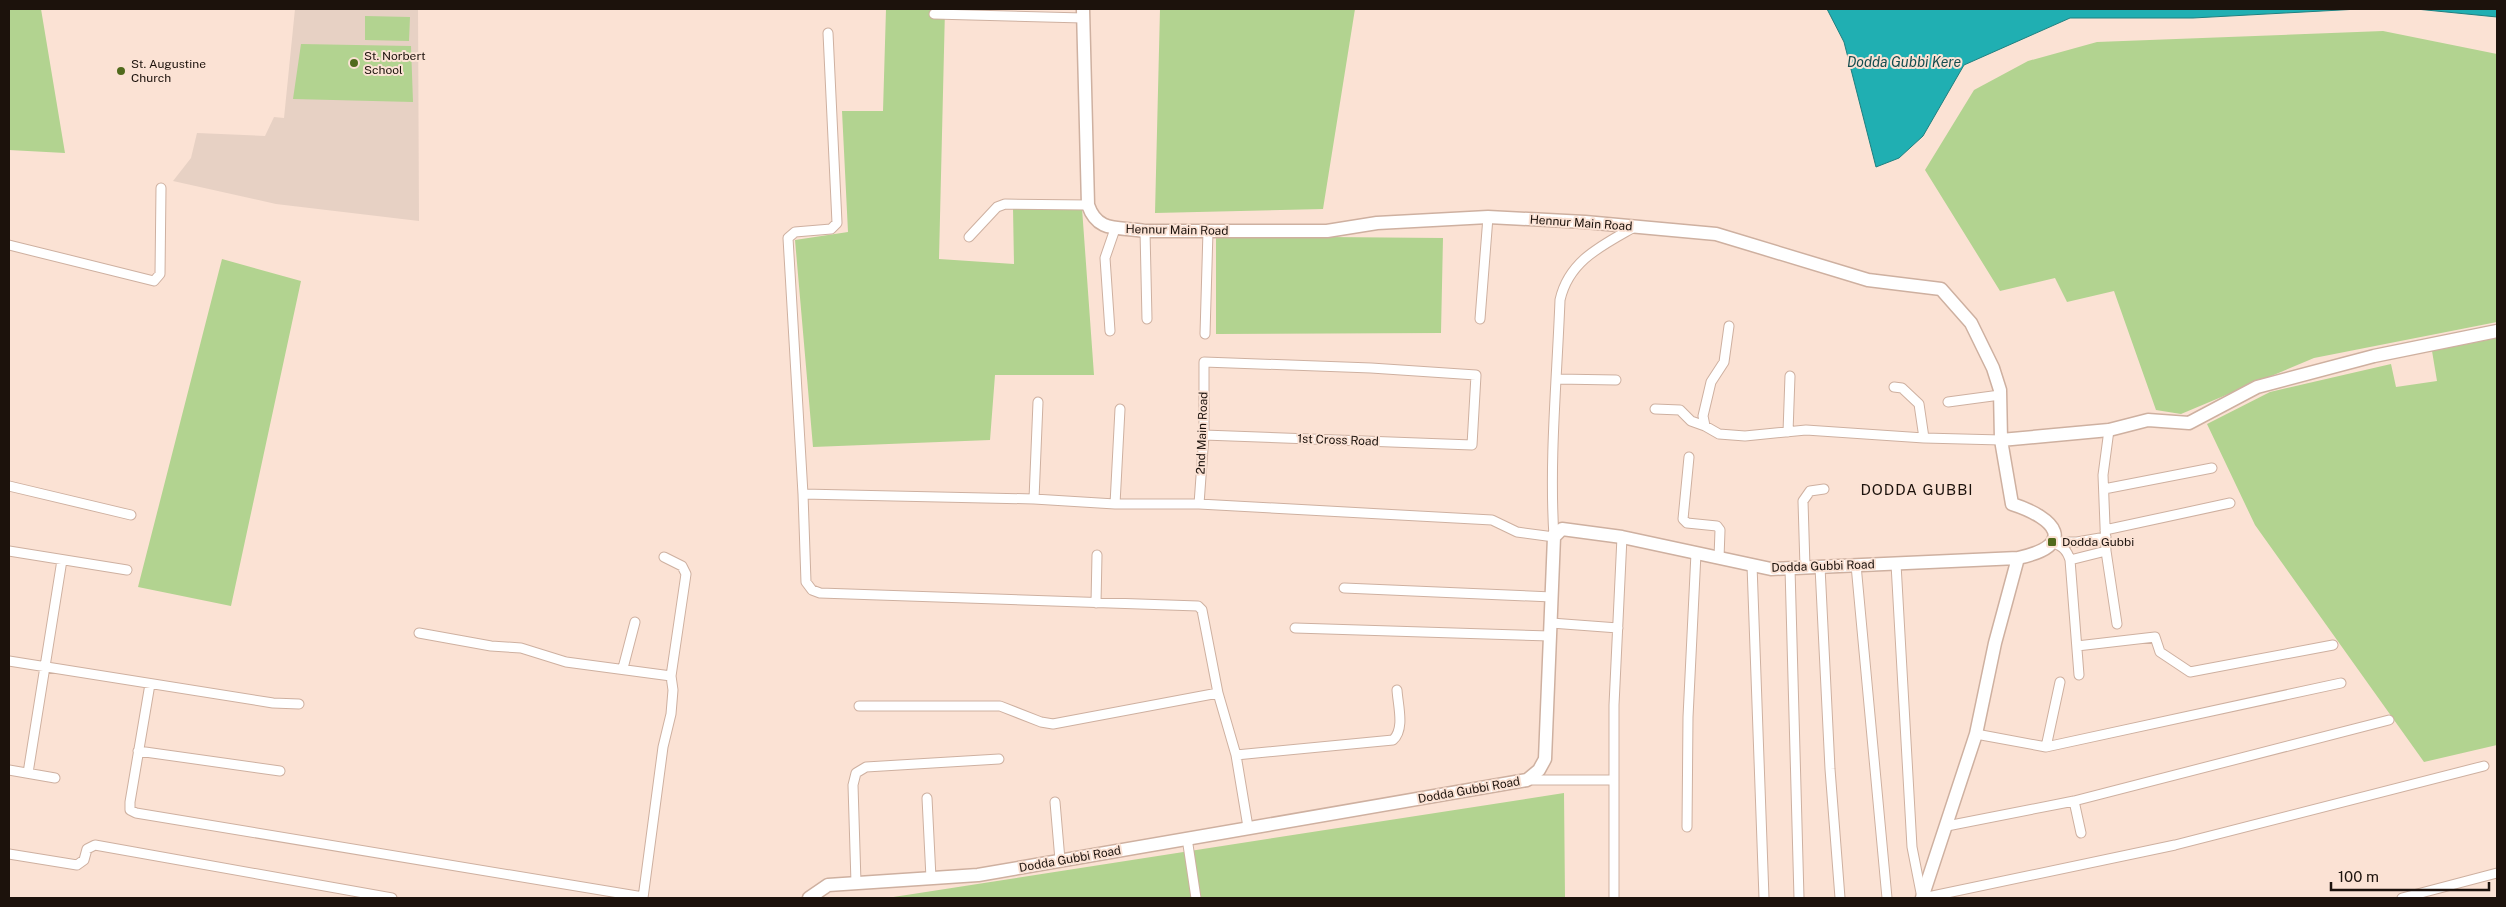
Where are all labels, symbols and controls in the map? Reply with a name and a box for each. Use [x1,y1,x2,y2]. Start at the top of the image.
place label: St. Norbert School [364,49,426,77]
water label: Dodda Gubbi Kere [1847,54,1961,70]
place label: St. Augustine Church [131,57,206,85]
marker: St. Norbert School [348,57,360,69]
marker: St. Augustine Church [115,65,127,77]
street label: Hennur Main Road [1529,212,1633,234]
street label: Hennur Main Road [1125,222,1229,238]
street label: 2nd Main Road [1194,391,1210,475]
street label: 1st Cross Road [1297,432,1379,448]
district label: DODDA GUBBI [1860,481,1974,498]
place label: Dodda Gubbi [2062,535,2134,549]
marker: Dodda Gubbi [2046,536,2058,548]
street label: Dodda Gubbi Road [1771,557,1875,575]
street label: Dodda Gubbi Road [1417,774,1521,806]
street label: Dodda Gubbi Road [1018,843,1122,875]
scale bar [2331,860,2488,892]
text: 100 m [2338,868,2379,885]

